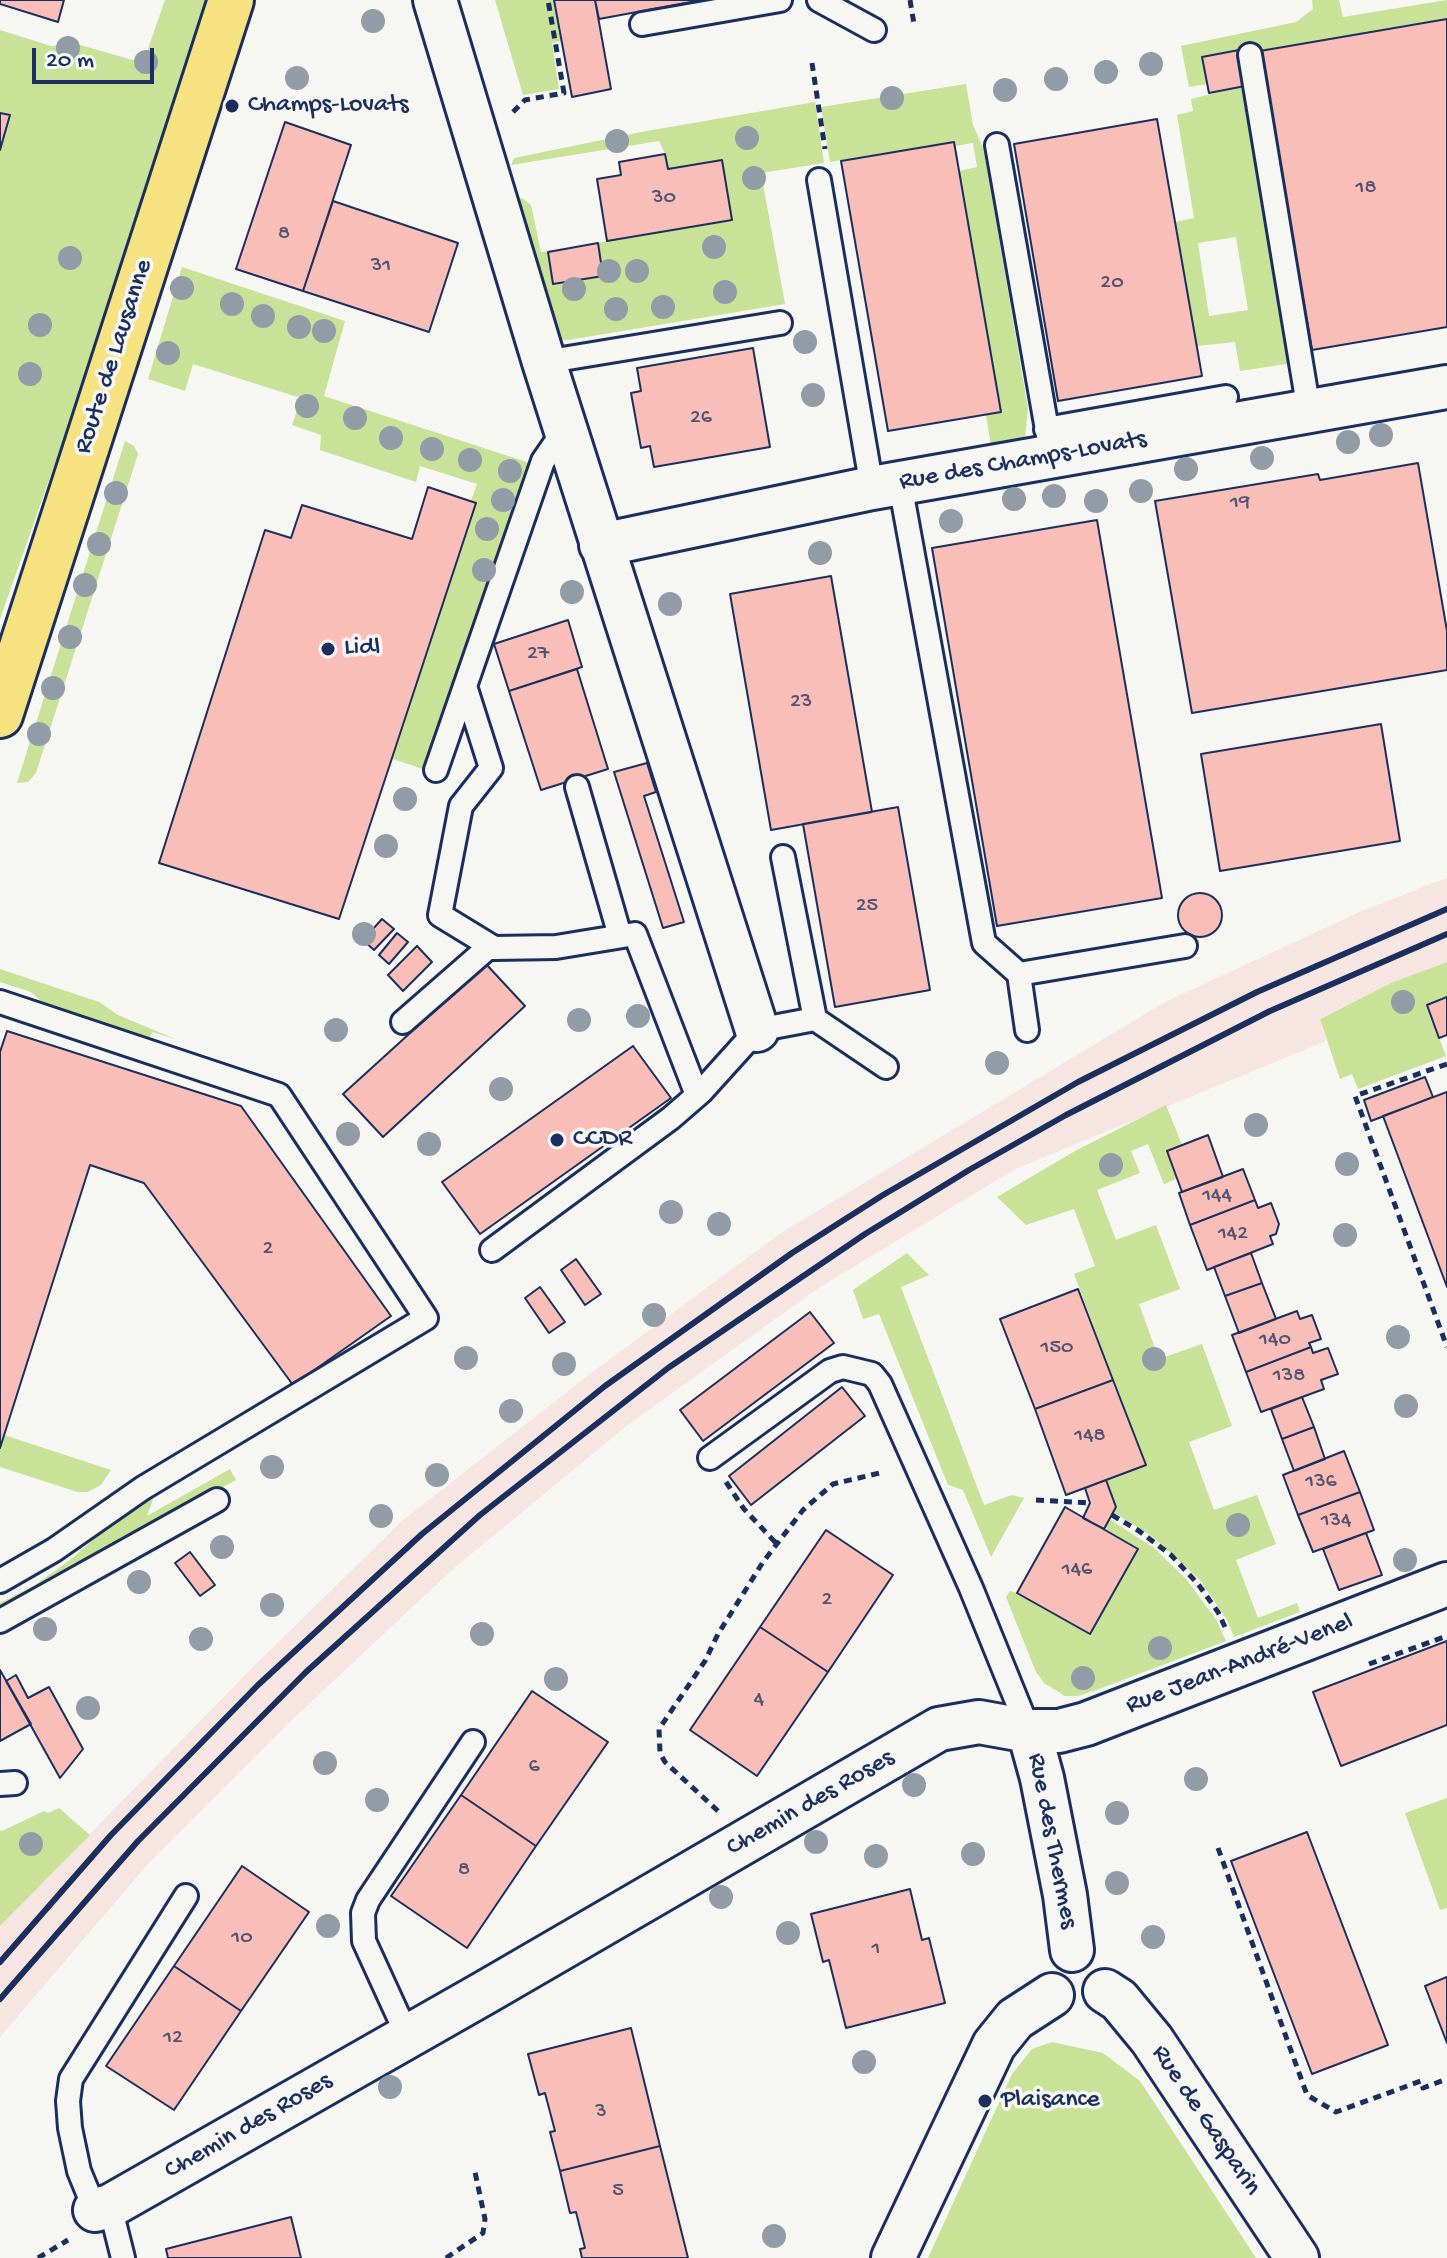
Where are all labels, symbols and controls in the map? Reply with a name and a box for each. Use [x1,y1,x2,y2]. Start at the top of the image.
scale bar [36,32,158,82]
text: 20 m [46,47,94,76]
place label: Champs-Lovats [248,90,409,122]
marker: Champs-Lovats [223,97,241,115]
house number: 18 [1356,176,1376,202]
house number: 30 [652,186,676,212]
house number: 8 [278,222,290,248]
house number: 31 [371,254,391,280]
street label: Route de Lausanne [69,256,161,458]
house number: 20 [1100,271,1124,297]
house number: 26 [690,406,712,432]
street label: Rue des Champs-Lovats [897,425,1149,499]
house number: 19 [1230,491,1250,517]
place label: Lidl [344,633,380,665]
marker: Lidl [319,640,337,658]
house number: 27 [527,642,549,668]
house number: 23 [790,690,812,716]
house number: 25 [856,894,878,920]
place label: CCDR [573,1124,632,1156]
marker: CCDR [548,1131,566,1149]
house number: 144 [1202,1184,1232,1210]
house number: 142 [1218,1222,1248,1248]
house number: 2 [263,1237,273,1263]
house number: 140 [1259,1328,1291,1354]
house number: 150 [1041,1336,1073,1362]
house number: 138 [1273,1364,1305,1390]
house number: 148 [1074,1424,1106,1450]
house number: 136 [1305,1470,1337,1496]
house number: 134 [1321,1509,1351,1535]
house number: 146 [1062,1558,1092,1584]
house number: 2 [822,1588,832,1614]
street label: Rue Jean-André-Venel [1122,1607,1358,1723]
house number: 4 [754,1688,764,1714]
street label: Chemin des Roses [722,1743,900,1865]
street label: Rue des Thermes [1019,1751,1083,1931]
house number: 6 [528,1755,540,1781]
house number: 8 [458,1858,470,1884]
house number: 10 [231,1926,253,1952]
house number: 1 [872,1937,880,1963]
house number: 12 [163,2026,183,2052]
street label: Rue de Gasparin [1143,2040,1267,2202]
street label: Chemin des Roses [160,2066,338,2188]
place label: Plaisance [1001,2085,1100,2117]
marker: Plaisance [976,2092,994,2110]
house number: 3 [595,2100,607,2126]
house number: 5 [612,2179,624,2205]

